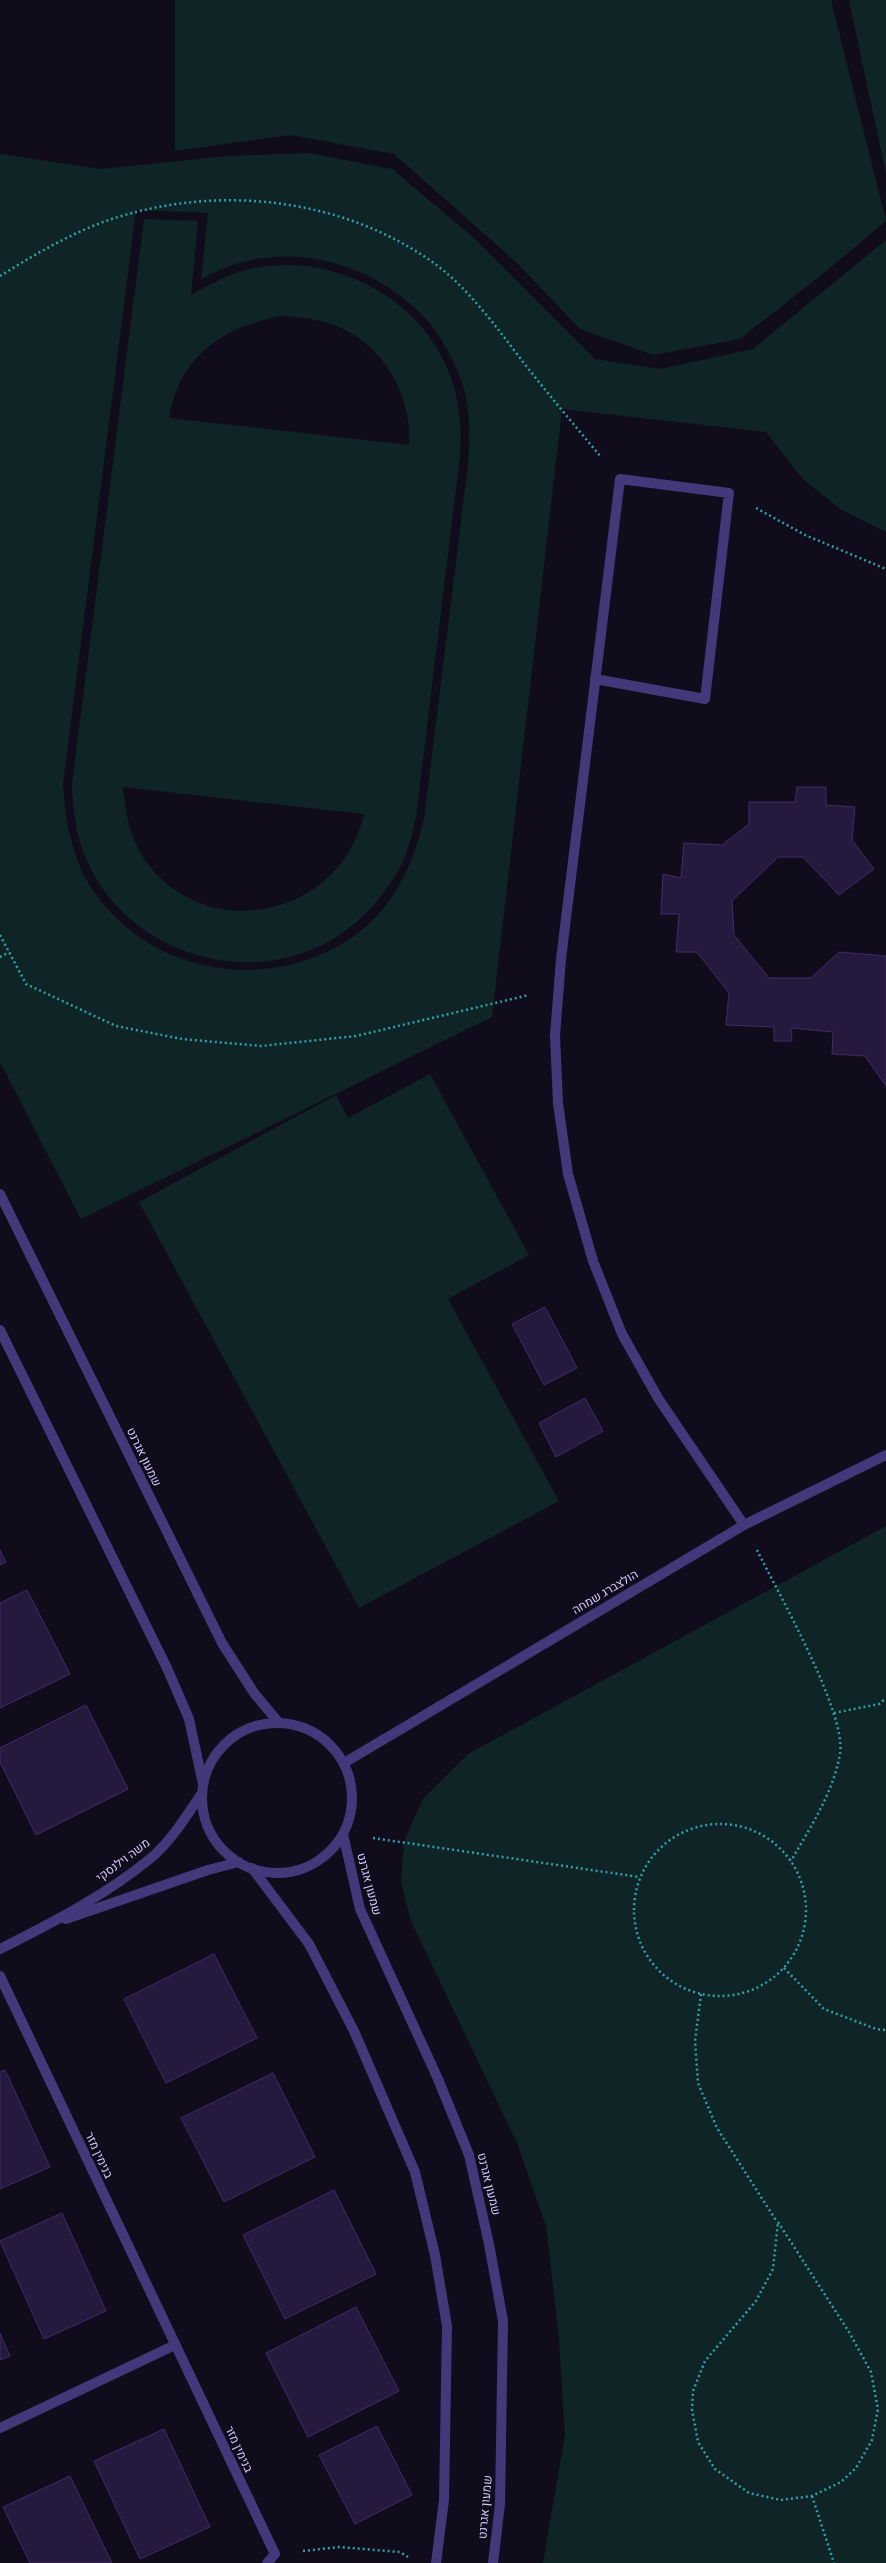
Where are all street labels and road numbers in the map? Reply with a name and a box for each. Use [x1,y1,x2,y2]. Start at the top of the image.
street label: שמעון אגרנט [124,1425,164,1489]
street label: הולצברג שמחה [570,1567,640,1617]
street label: משה וילנסקי [93,1835,153,1885]
street label: שמעון אגרנט [354,1851,384,1917]
street label: בנימין מזר [82,2130,116,2181]
street label: שמעון אגרנט [474,2151,504,2217]
street label: בנימין מזר [222,2424,256,2475]
street label: שמעון אגרנט [475,2475,495,2539]

